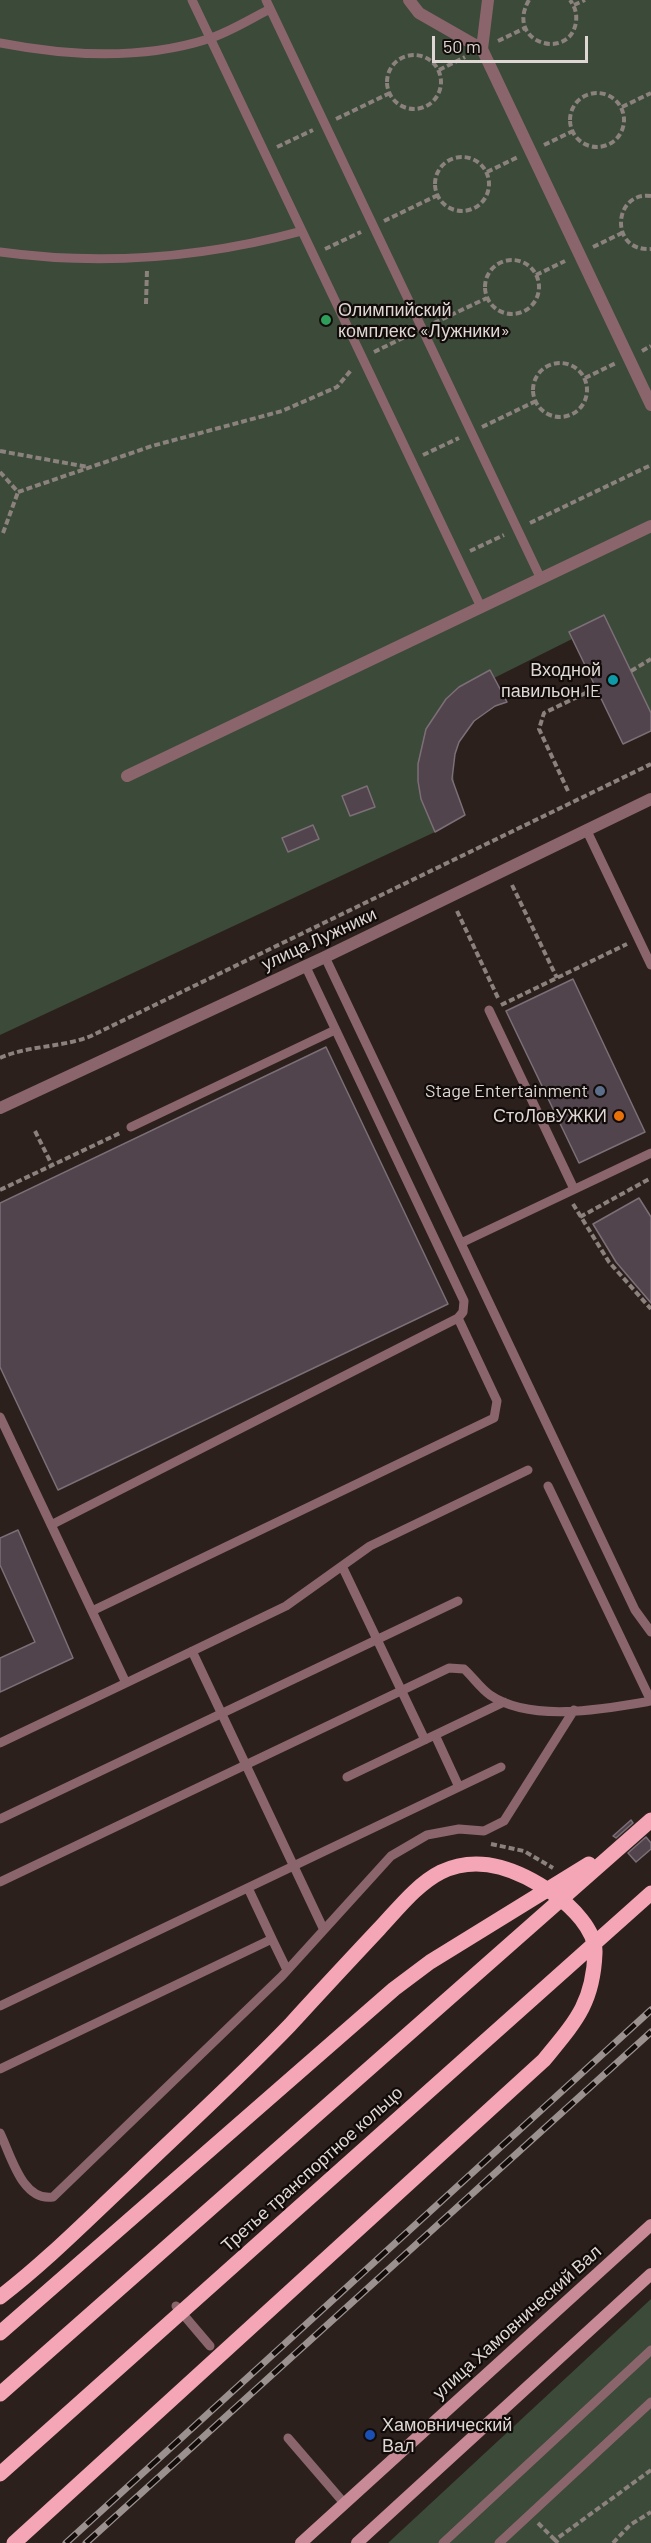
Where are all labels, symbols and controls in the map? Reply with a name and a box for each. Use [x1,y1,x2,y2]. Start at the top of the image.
scale bar [435,24,591,62]
text: 50 m [443,35,481,57]
place label: Олимпийский комплекс «Лужники» [338,299,510,342]
marker: Олимпийский комплекс «Лужники» [319,313,333,327]
place label: Входной павильон 1E [501,659,601,702]
marker: Входной павильон 1E [606,673,620,687]
street label: улица Лужники [258,903,380,975]
place label: Stage Entertainment [425,1080,588,1102]
marker: Stage Entertainment [593,1084,607,1098]
place label: СтоЛовУЖКИ [493,1105,607,1127]
marker: СтоЛовУЖКИ [612,1109,626,1123]
street label: Третье транспортное кольцо [217,2082,407,2256]
street label: улица Хамовнический Вал [428,2241,606,2403]
place label: Хамовнический Вал [382,2414,512,2456]
marker: Хамовнический Вал [363,2428,377,2442]

